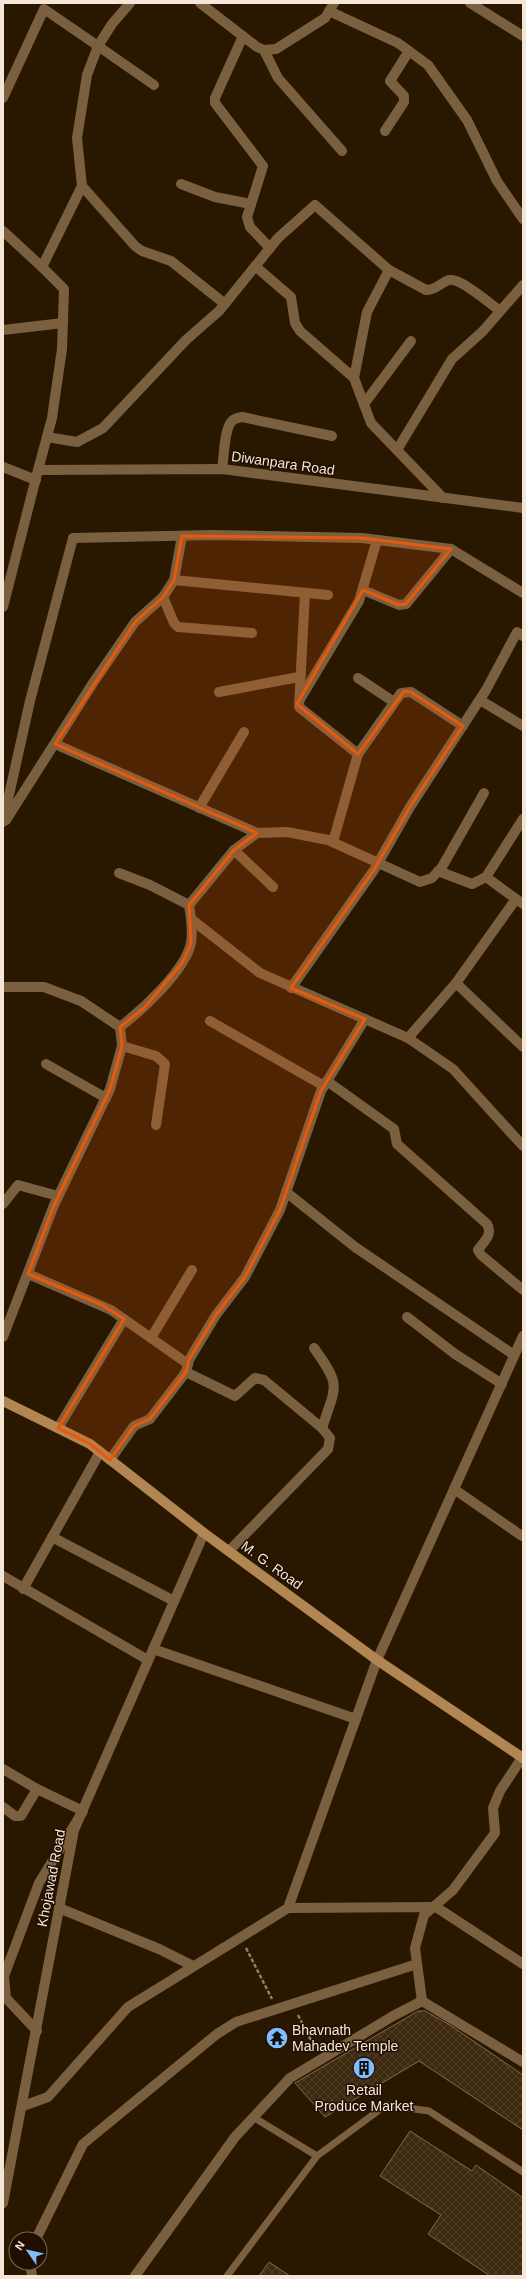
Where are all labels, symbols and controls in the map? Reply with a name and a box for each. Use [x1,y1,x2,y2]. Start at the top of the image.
street label: Diwanpara Road [230,448,336,478]
street label: M. G. Road [238,1537,306,1593]
street label: Khojawad Road [34,1828,68,1928]
place label: Bhavnath Mahadev Temple [292,2022,399,2054]
temple icon: Bhavnath Mahadev Temple [264,2025,290,2051]
building icon: Retail Produce Market [351,2055,377,2081]
place label: Retail Produce Market [315,2082,414,2114]
north arrow [8,2231,48,2271]
text: N [13,2239,27,2252]

